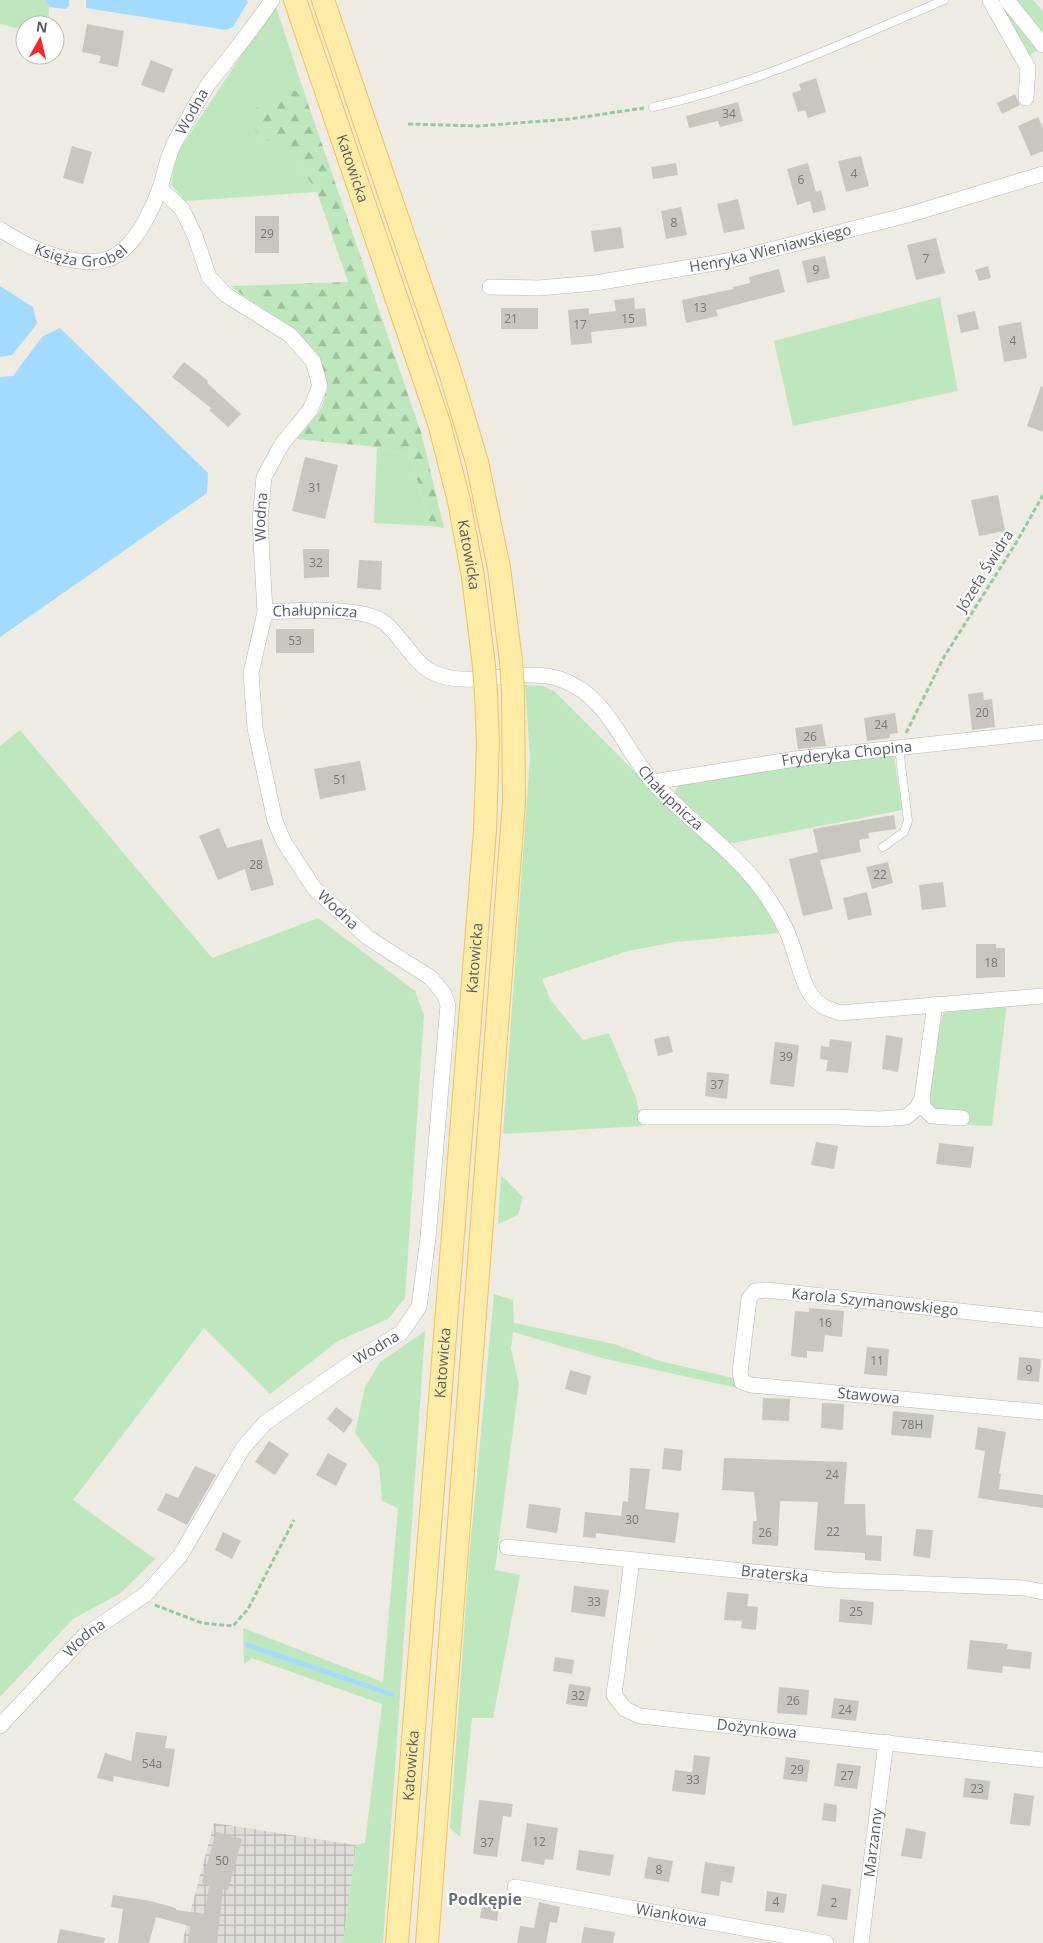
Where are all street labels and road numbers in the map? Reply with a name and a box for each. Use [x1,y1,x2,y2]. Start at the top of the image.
street label: Wodna [170,84,212,138]
street label: Katowicka [332,131,374,205]
street label: Henryka Wieniawskiego [688,219,853,276]
street label: Księża Grobel [32,238,131,271]
street label: Wodna [249,491,272,542]
street label: Katowicka [454,518,485,591]
street label: Józefa Świdra [950,526,1017,617]
street label: Chałupnicza [272,599,359,622]
street label: Fryderyka Chopina [780,735,913,770]
street label: Chałupnicza [634,761,708,834]
street label: Wodna [314,885,364,933]
street label: Katowicka [461,922,487,994]
street label: Karola Szymanowskiego [791,1282,960,1320]
street label: Wodna [350,1325,402,1368]
street label: Katowicka [429,1327,455,1399]
street label: Stawowa [837,1382,901,1408]
street label: Braterska [740,1560,809,1586]
street label: Wodna [58,1614,109,1661]
street label: Dożynkowa [716,1713,798,1742]
street label: Katowicka [397,1729,423,1802]
street label: Marzanny [858,1807,887,1878]
street label: Wiankowa [634,1898,709,1930]

